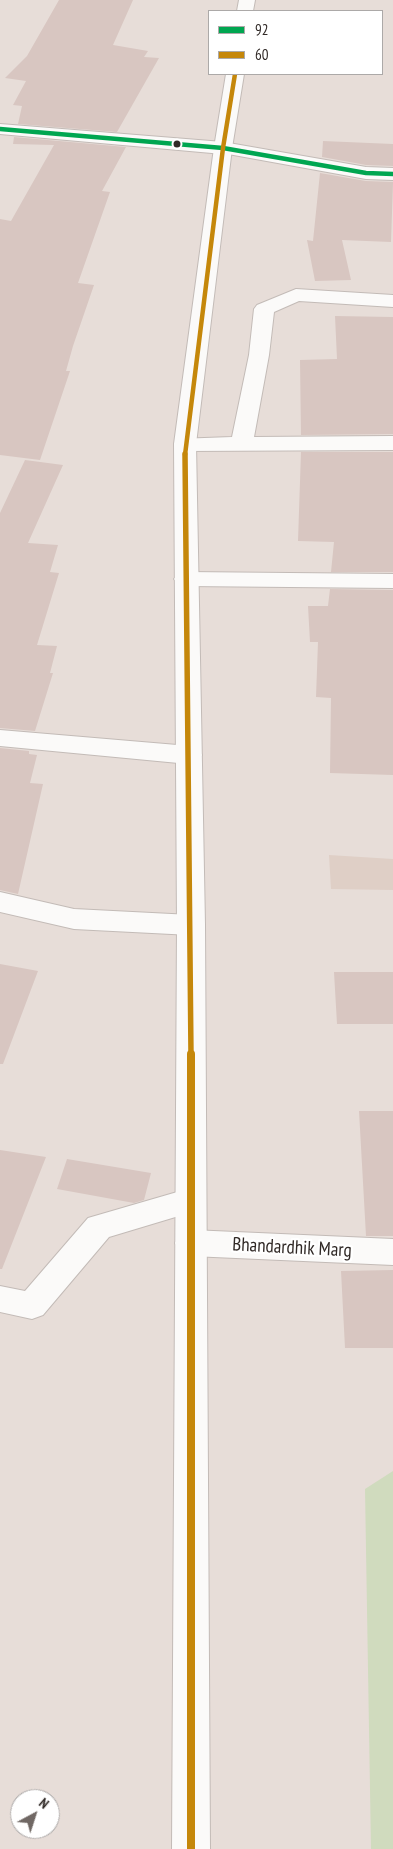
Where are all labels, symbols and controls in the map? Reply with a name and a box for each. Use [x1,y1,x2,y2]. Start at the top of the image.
legend [208,10,383,75]
text: 92 [255,20,269,39]
text: 60 [255,45,269,64]
unlabelled marker [172,139,182,149]
street label: Bhandardhik Marg [232,1233,352,1263]
north arrow [10,1789,60,1839]
text: N [35,1794,53,1813]

